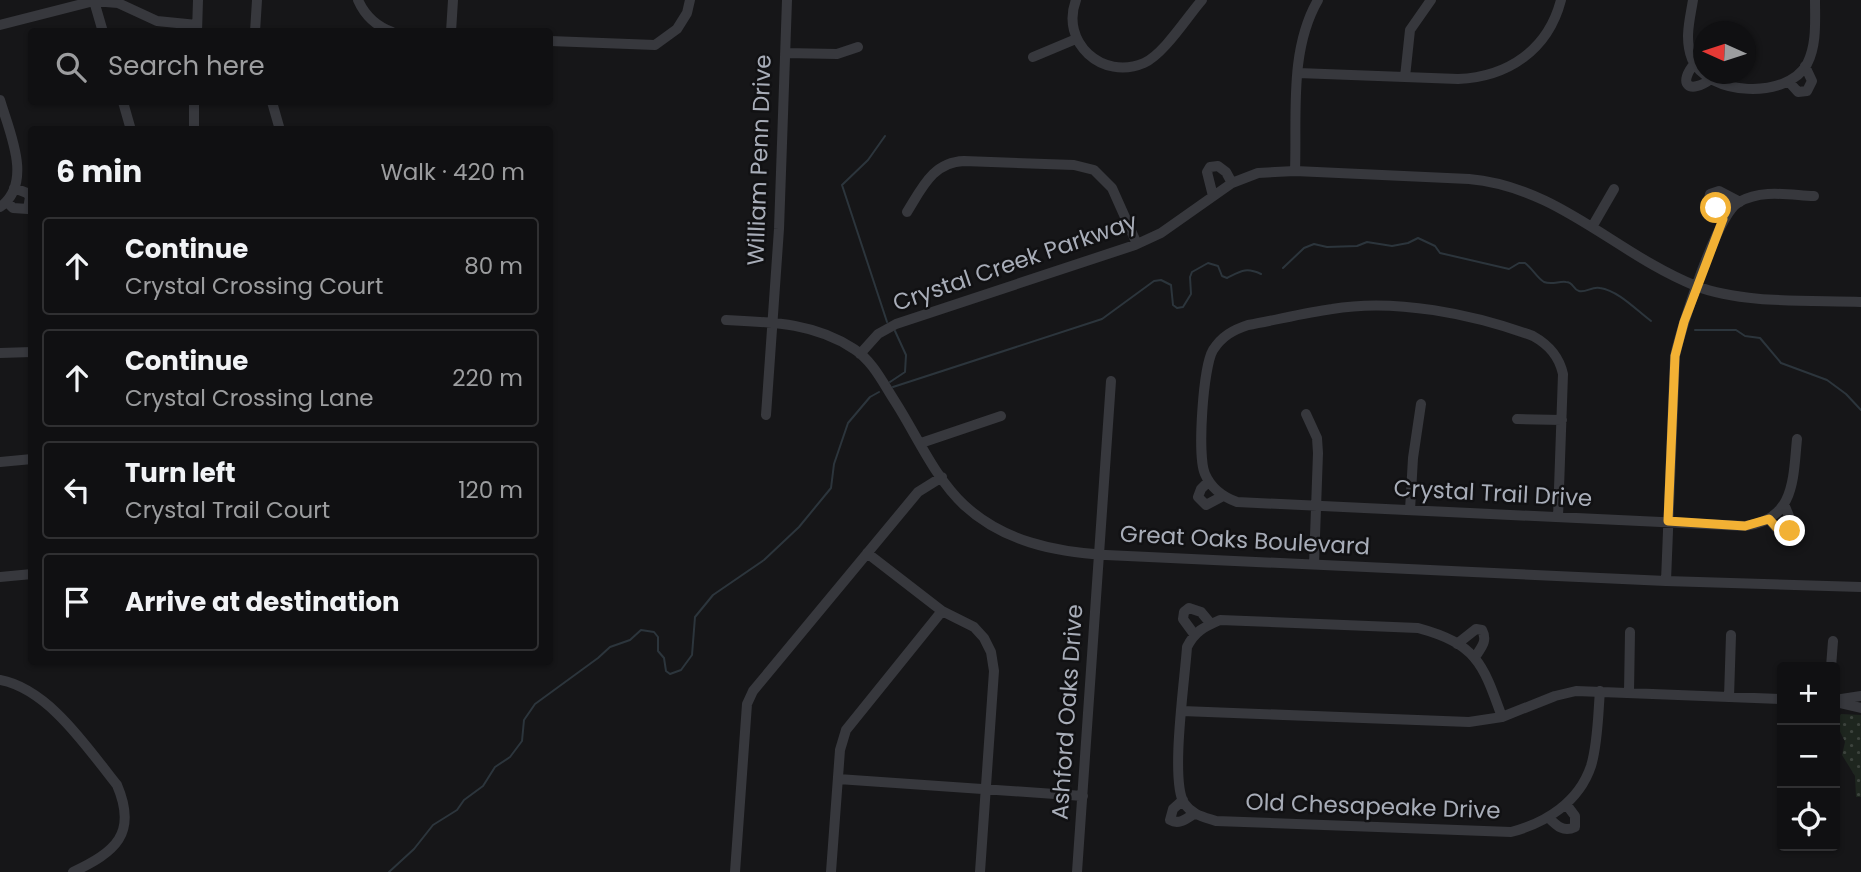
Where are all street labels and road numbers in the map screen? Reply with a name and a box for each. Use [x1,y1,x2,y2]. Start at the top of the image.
street label: William Penn Drive [739,54,779,266]
street label: Crystal Creek Parkway [889,205,1142,319]
street label: Crystal Trail Drive [1393,472,1593,514]
street label: Great Oaks Boulevard [1119,517,1371,563]
street label: Ashford Oaks Drive [1044,603,1090,821]
street label: Old Chesapeake Drive [1245,786,1501,826]

